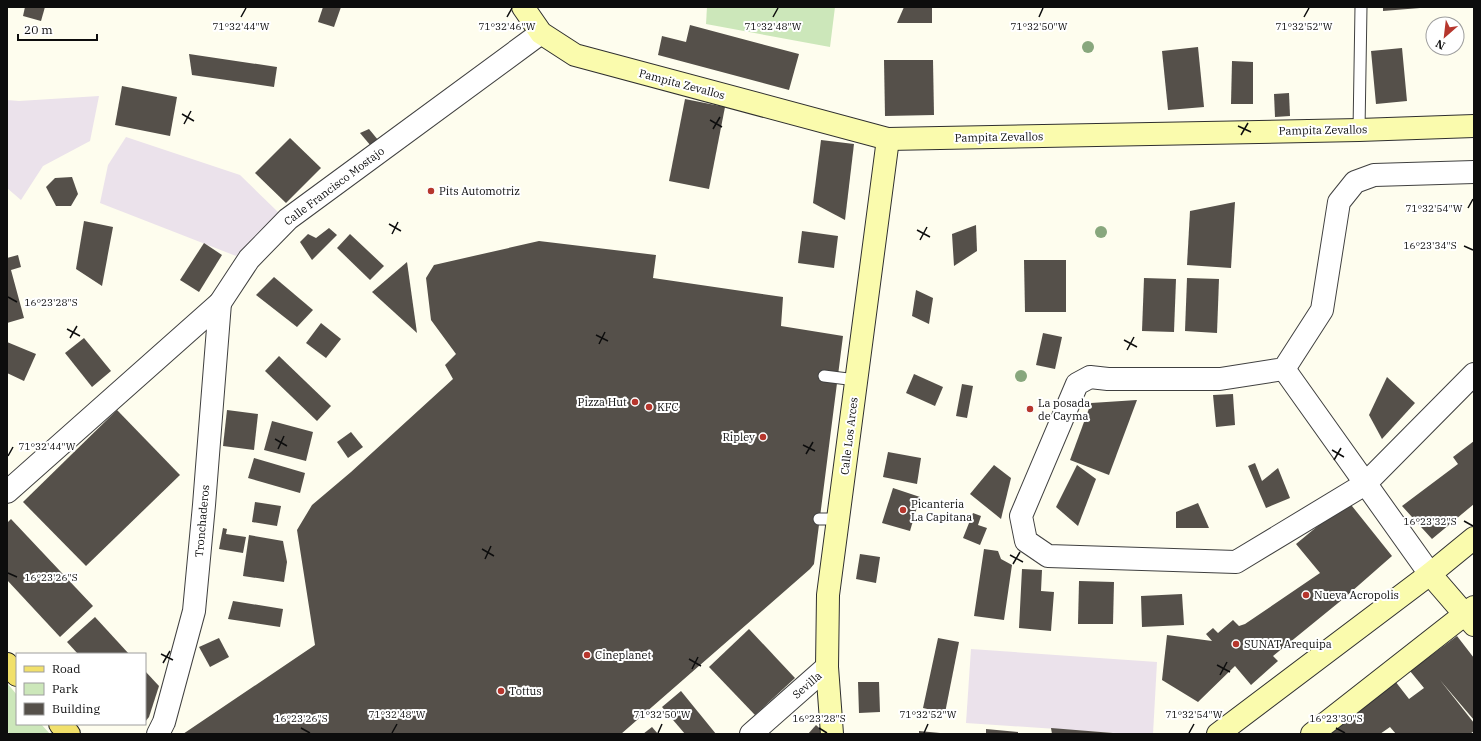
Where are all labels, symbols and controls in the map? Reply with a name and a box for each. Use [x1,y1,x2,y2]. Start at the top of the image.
scale bar [18,16,97,42]
north arrow [1425,16,1465,56]
text: 71°32'44"W [212,20,270,33]
text: 71°32'46"W [478,20,536,33]
text: 71°32'48"W [744,20,802,33]
text: 71°32'50"W [1010,20,1068,33]
text: 71°32'52"W [1275,20,1333,33]
text: 20 m [24,22,53,37]
text: N [1433,36,1447,53]
street label: Pampita Zevallos [637,66,727,102]
street label: Pampita Zevallos [1279,122,1367,138]
street label: Pampita Zevallos [955,129,1043,145]
street label: Calle Francisco Mostajo [281,144,387,228]
place label: Pits Automotriz [439,184,520,198]
marker: Pits Automotriz [426,186,436,196]
text: 71°32'54"W [1405,202,1463,215]
text: 16°23'34"S [1403,239,1457,252]
text: 16°23'28"S [24,296,78,309]
place label: Pizza Hut [578,395,627,409]
street label: Calle Los Arces [837,396,861,476]
place label: La posada de Cayma [1038,396,1090,423]
marker: Pizza Hut [630,397,640,407]
place label: KFC [657,400,679,414]
marker: KFC [644,402,654,412]
marker: La posada de Cayma [1025,404,1035,414]
place label: Ripley [722,430,755,444]
marker: Ripley [758,432,768,442]
text: 71°32'44"W [18,440,76,453]
street label: Tronchaderos [192,484,212,558]
place label: Picanteria La Capitana [911,497,972,524]
marker: Picanteria La Capitana [898,505,908,515]
text: 16°23'32"S [1403,515,1457,528]
text: 16°23'26"S [24,571,78,584]
place label: Nueva Acropolis [1314,588,1399,602]
marker: Nueva Acropolis [1301,590,1311,600]
place label: SUNAT Arequipa [1244,637,1332,651]
marker: SUNAT Arequipa [1231,639,1241,649]
place label: Cineplanet [595,648,652,662]
marker: Cineplanet [582,650,592,660]
legend [16,653,146,725]
text: Road [52,661,81,676]
street label: Sevilla [789,668,825,702]
text: Park [52,681,78,696]
place label: Tottus [509,684,542,698]
marker: Tottus [496,686,506,696]
text: Building [52,701,100,716]
text: 71°32'48"W [368,708,426,721]
text: 71°32'50"W [633,708,691,721]
text: 71°32'52"W [899,708,957,721]
text: 71°32'54"W [1165,708,1223,721]
text: 16°23'26"S [274,712,328,725]
text: 16°23'28"S [792,712,846,725]
text: 16°23'30"S [1309,712,1363,725]

